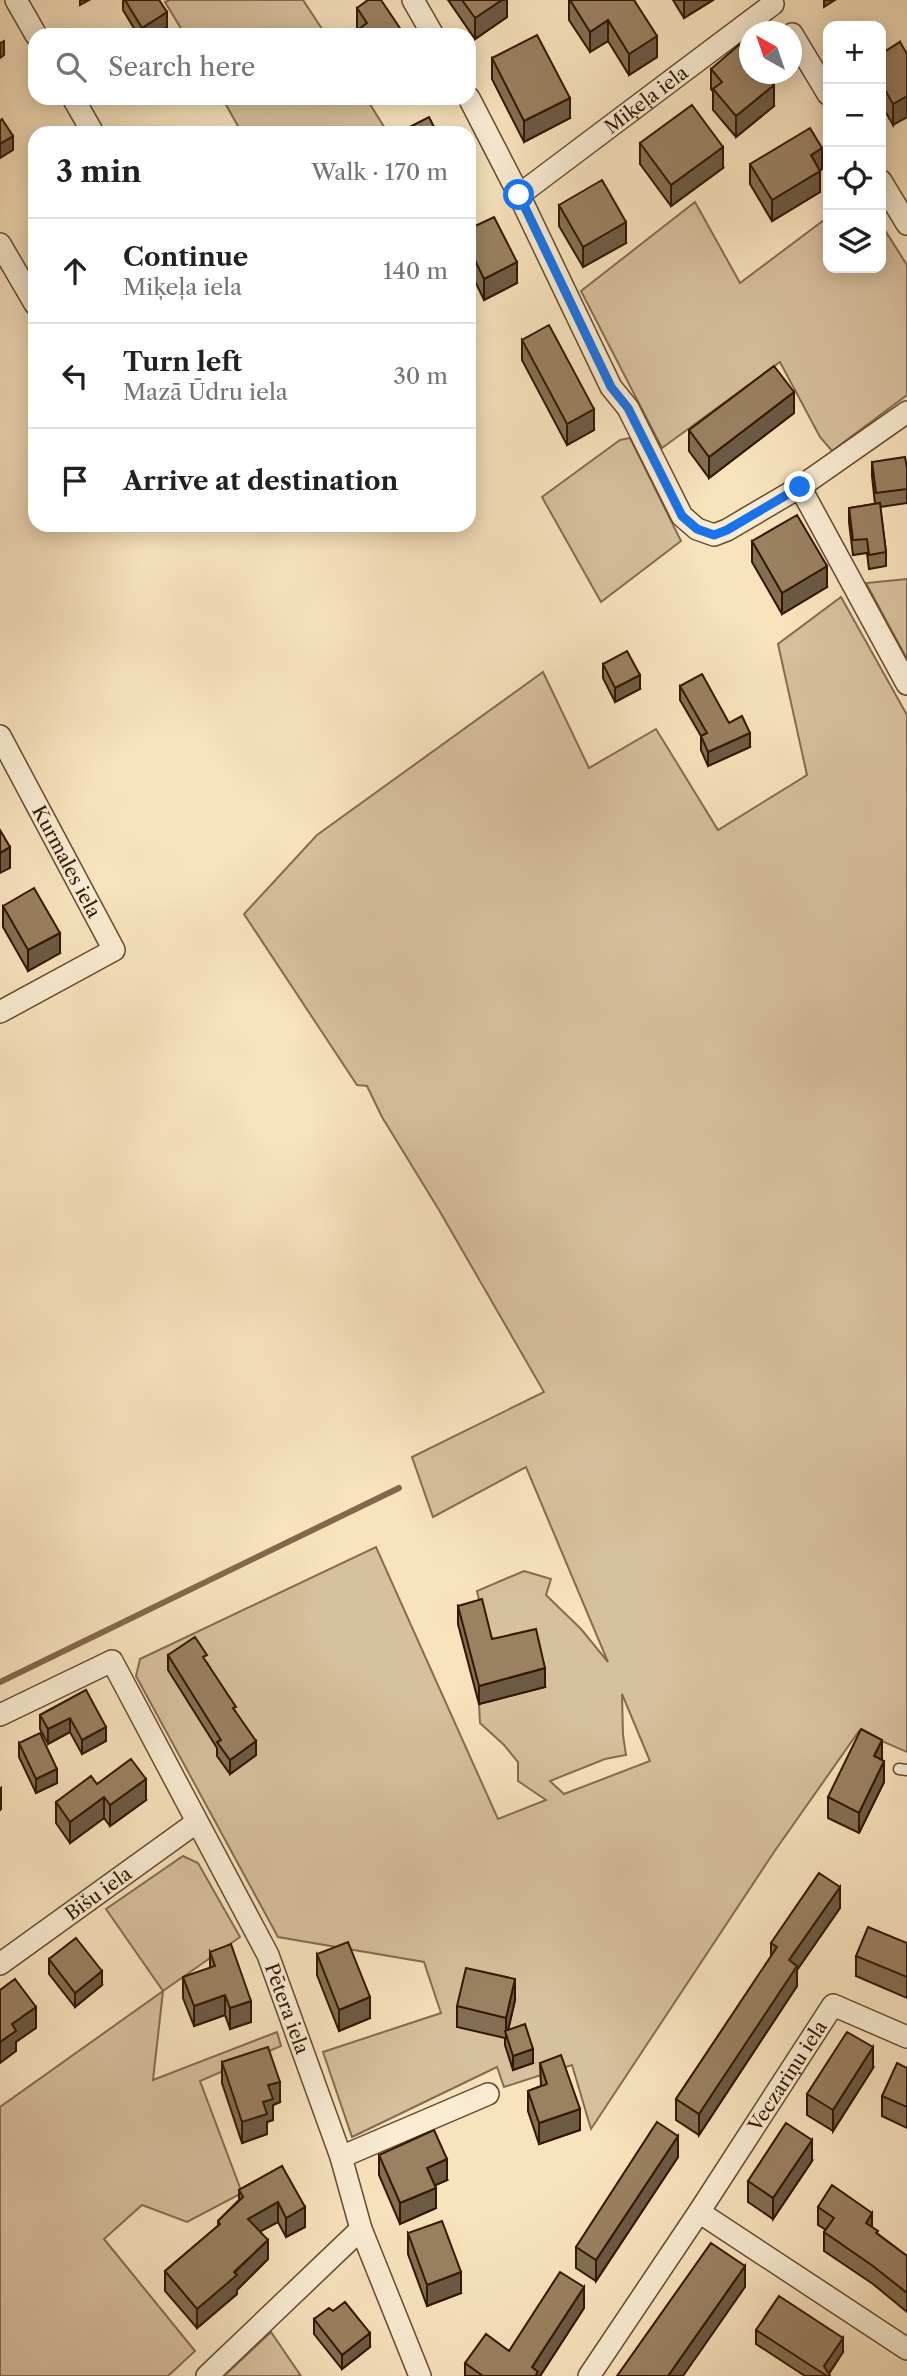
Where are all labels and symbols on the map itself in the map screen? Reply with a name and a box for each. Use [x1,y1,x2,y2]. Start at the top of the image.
north arrow [739,21,802,84]
street label: Miķeļa iela [600,61,693,139]
route start [503,179,534,210]
route end [784,471,815,502]
street label: Kurmales iela [27,801,106,922]
street label: Bišu iela [61,1862,136,1925]
street label: Pētera iela [260,1960,314,2057]
street label: Veczariņu iela [743,2016,832,2136]

